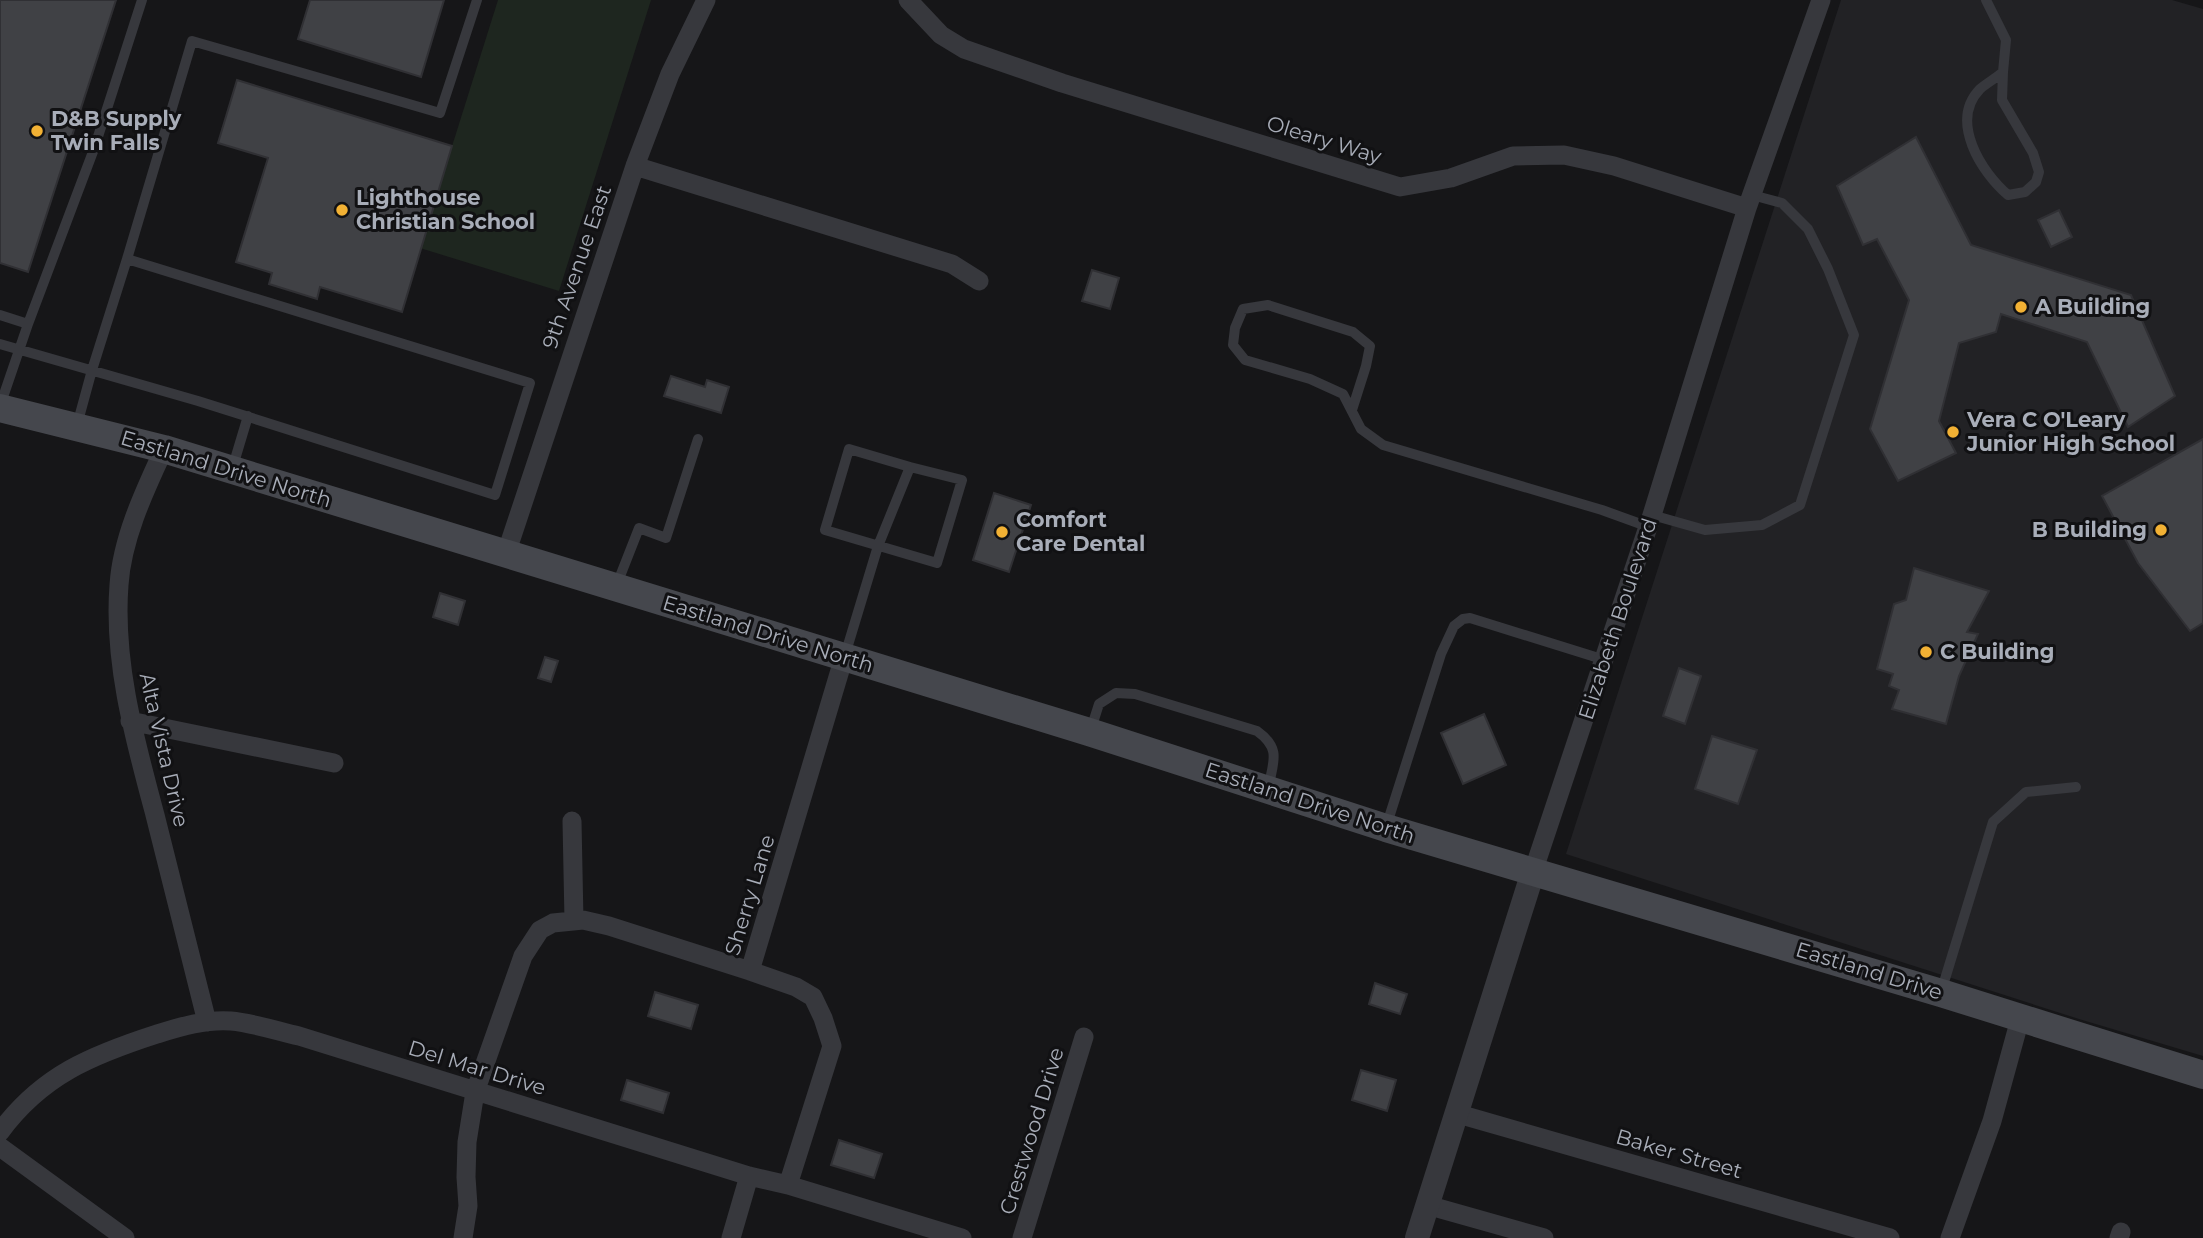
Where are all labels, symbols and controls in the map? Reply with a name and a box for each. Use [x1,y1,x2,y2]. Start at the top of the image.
place label: D&B Supply Twin Falls [51,106,182,155]
street label: Oleary Way [1264,110,1385,169]
marker: D&B Supply Twin Falls [29,123,45,139]
street label: 9th Avenue East [537,182,616,352]
place label: Lighthouse Christian School [356,185,535,234]
marker: Lighthouse Christian School [334,202,350,218]
place label: A Building [2034,294,2150,319]
marker: A Building [2013,299,2029,315]
place label: Vera C O'Leary Junior High School [1966,407,2175,456]
marker: Vera C O'Leary Junior High School [1945,424,1961,440]
street label: Eastland Drive North [118,425,335,513]
place label: Comfort Care Dental [1016,507,1145,556]
street label: Elizabeth Boulevard [1573,515,1662,723]
place label: B Building [2032,517,2147,542]
marker: B Building [2153,522,2169,538]
marker: Comfort Care Dental [994,524,1010,540]
street label: Eastland Drive North [660,590,877,678]
place label: C Building [1940,639,2054,664]
marker: C Building [1918,644,1934,660]
street label: Alta Vista Drive [135,670,194,830]
street label: Eastland Drive North [1202,757,1418,848]
street label: Sherry Lane [719,831,780,958]
street label: Eastland Drive [1793,936,1945,1005]
street label: Del Mar Drive [405,1035,549,1100]
street label: Crestwood Drive [994,1044,1069,1217]
street label: Baker Street [1613,1124,1745,1184]

